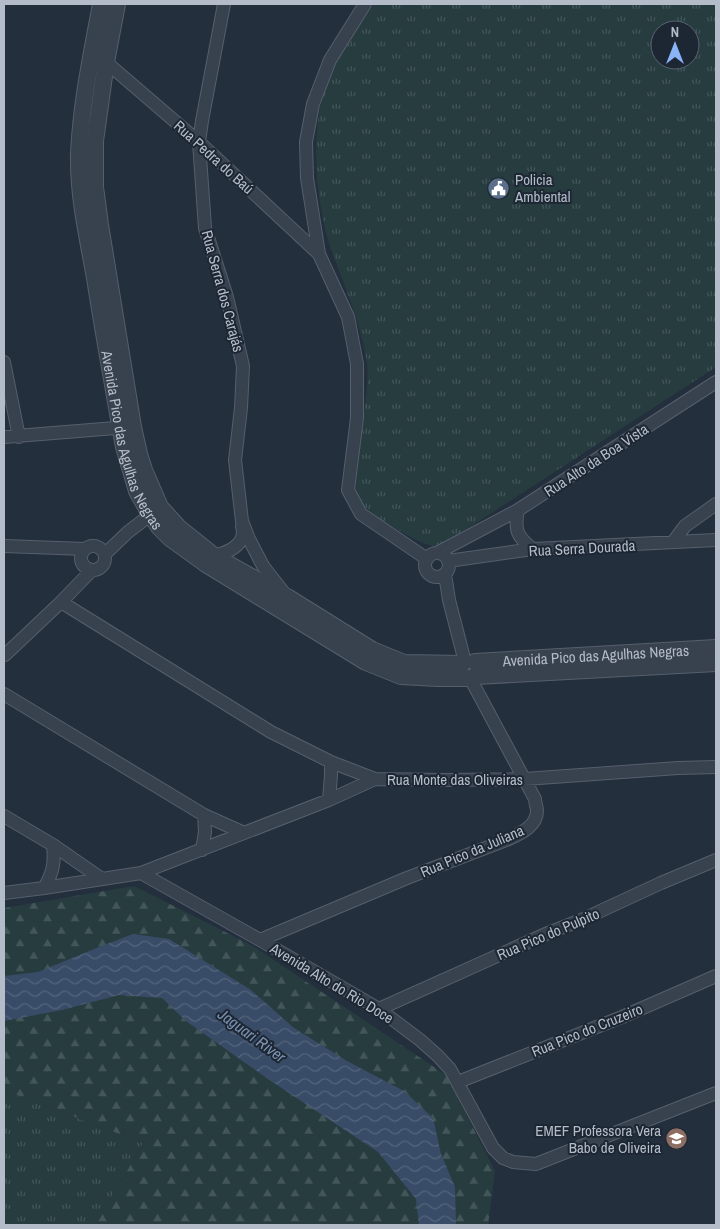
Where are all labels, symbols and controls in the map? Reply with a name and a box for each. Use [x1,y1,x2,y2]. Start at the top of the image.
north arrow [650,20,700,70]
text: N [671,23,679,41]
street label: Rua Pedra do Baú [169,115,259,199]
place label: Policia Ambiental [514,169,570,207]
public building icon: Policia Ambiental [487,176,511,200]
street label: Rua Serra dos Carajás [197,228,249,354]
street label: Avenida Pico das Agulhas Negras [97,348,168,534]
street label: Rua Alto da Boa Vista [540,418,652,502]
street label: Rua Serra Dourada [528,535,636,561]
street label: Avenida Pico das Agulhas Negras [501,639,690,671]
street label: Rua Monte das Oliveiras [387,769,523,790]
street label: Rua Pico da Juliana [417,820,527,882]
street label: Rua Pico do Pulpito [494,903,603,965]
street label: Avenida Alto do Rio Doce [265,937,398,1028]
street label: Rua Pico do Cruzeiro [528,998,646,1062]
water label: Jaguari River [213,1002,291,1067]
place label: EMEF Professora Vera Babo de Oliveira [535,1120,661,1158]
school or university icon: EMEF Professora Vera Babo de Oliveira [665,1127,689,1151]

